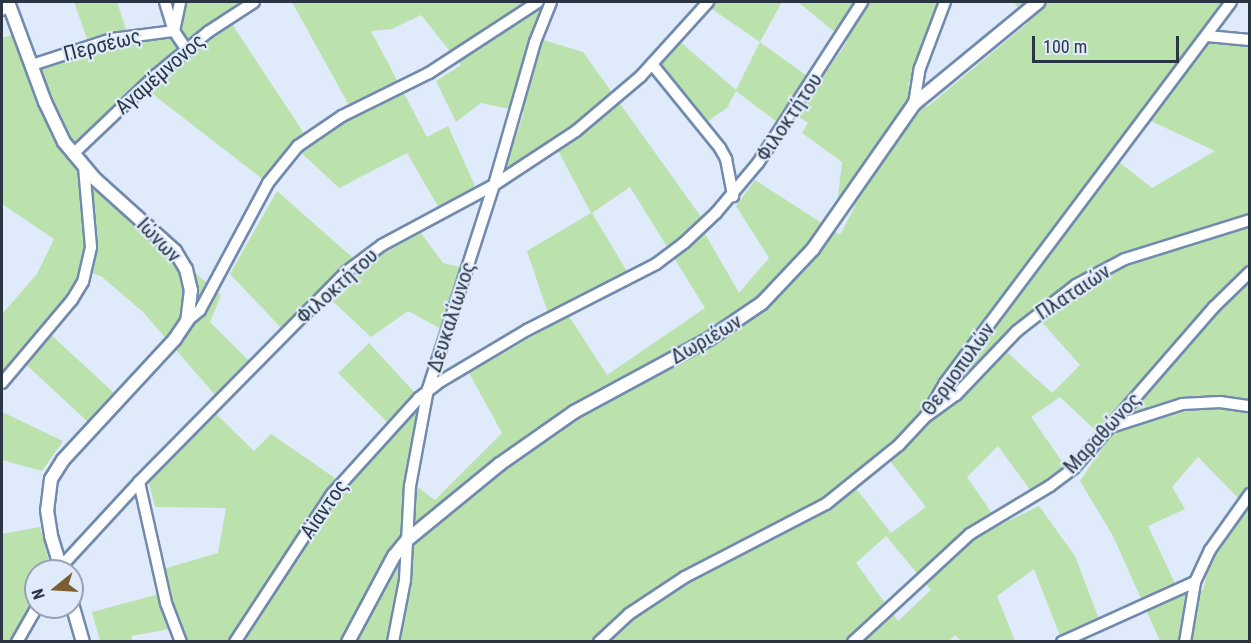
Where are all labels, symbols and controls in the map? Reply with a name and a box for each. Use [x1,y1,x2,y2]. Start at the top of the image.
street label: Περσέως [61,23,143,67]
scale bar [1035,24,1182,62]
street label: Αγαμέμνονος [110,28,210,120]
text: 100 m [1043,36,1087,57]
street label: Φιλοκτήτου [750,68,828,166]
street label: Ιώνων [132,212,186,268]
street label: Φιλοκτήτου [291,243,383,329]
street label: Δευκαλίωνος [421,259,481,375]
street label: Πλαταιών [1031,259,1115,325]
street label: Δωριέων [666,309,746,369]
street label: Θερμοπυλών [916,318,1000,420]
street label: Μαραθώνος [1058,387,1146,479]
street label: Aiαντος [295,475,353,543]
north arrow [24,559,84,619]
text: N [28,587,49,602]

